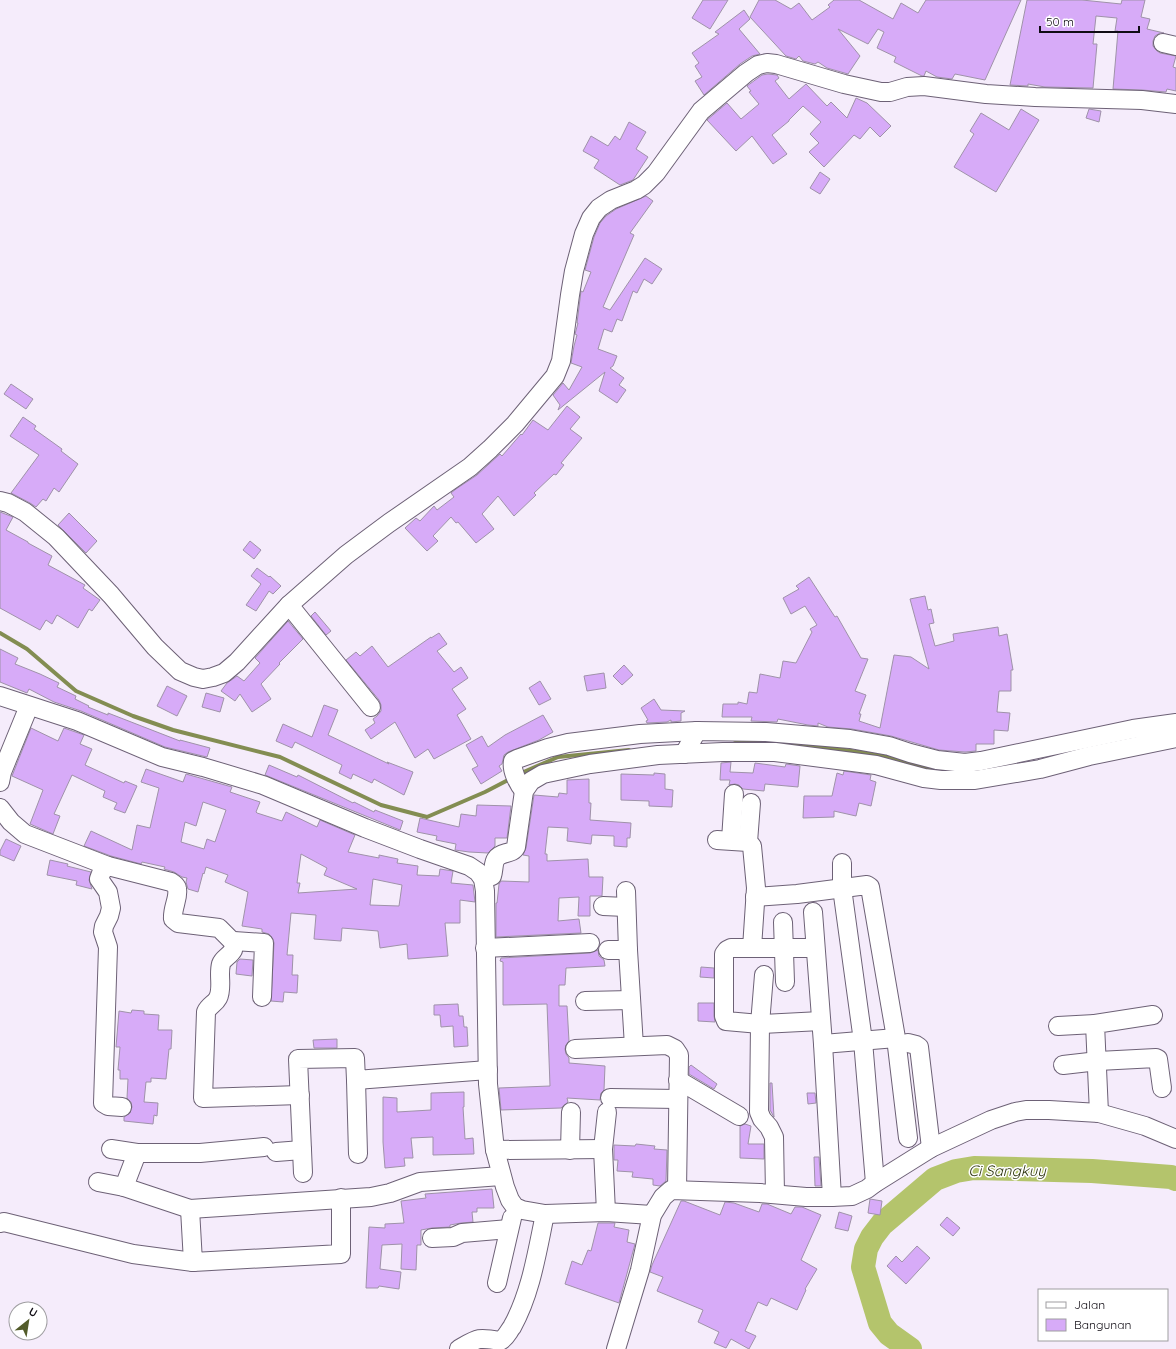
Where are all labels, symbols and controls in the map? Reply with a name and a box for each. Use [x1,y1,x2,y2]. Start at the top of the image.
scale bar [1040,8,1139,34]
text: 50 m [1046,14,1074,29]
water label: Ci Sangkuy [968,1161,1047,1180]
legend [1038,1289,1168,1341]
text: Jalan [1074,1297,1105,1312]
north arrow [8,1301,48,1341]
text: U [26,1304,40,1320]
text: Bangunan [1074,1317,1131,1332]

